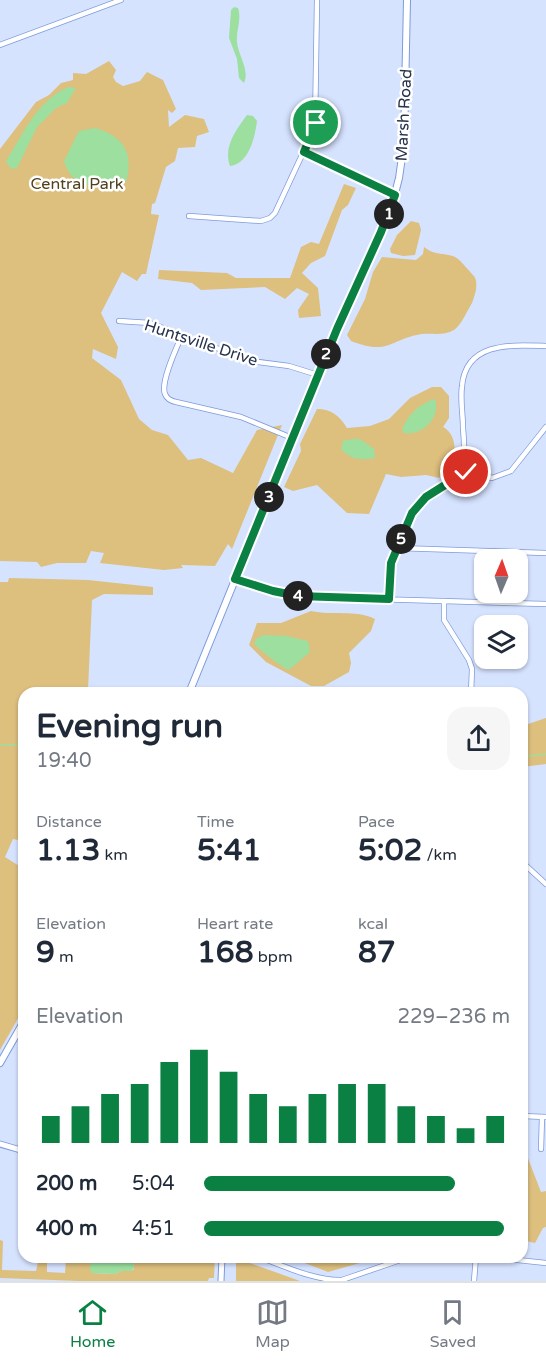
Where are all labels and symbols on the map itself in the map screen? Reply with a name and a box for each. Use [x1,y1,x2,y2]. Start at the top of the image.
street label: Marsh Road [392,68,416,162]
pin [290,97,341,148]
park label: Central Park [30,174,124,194]
pin: 1 [374,199,404,229]
street label: Huntsville Drive [142,315,260,371]
pin: 2 [311,339,341,369]
pin [440,446,491,497]
pin: 3 [254,482,284,512]
pin: 5 [386,524,416,554]
north arrow [474,549,528,603]
pin: 4 [283,581,313,611]

